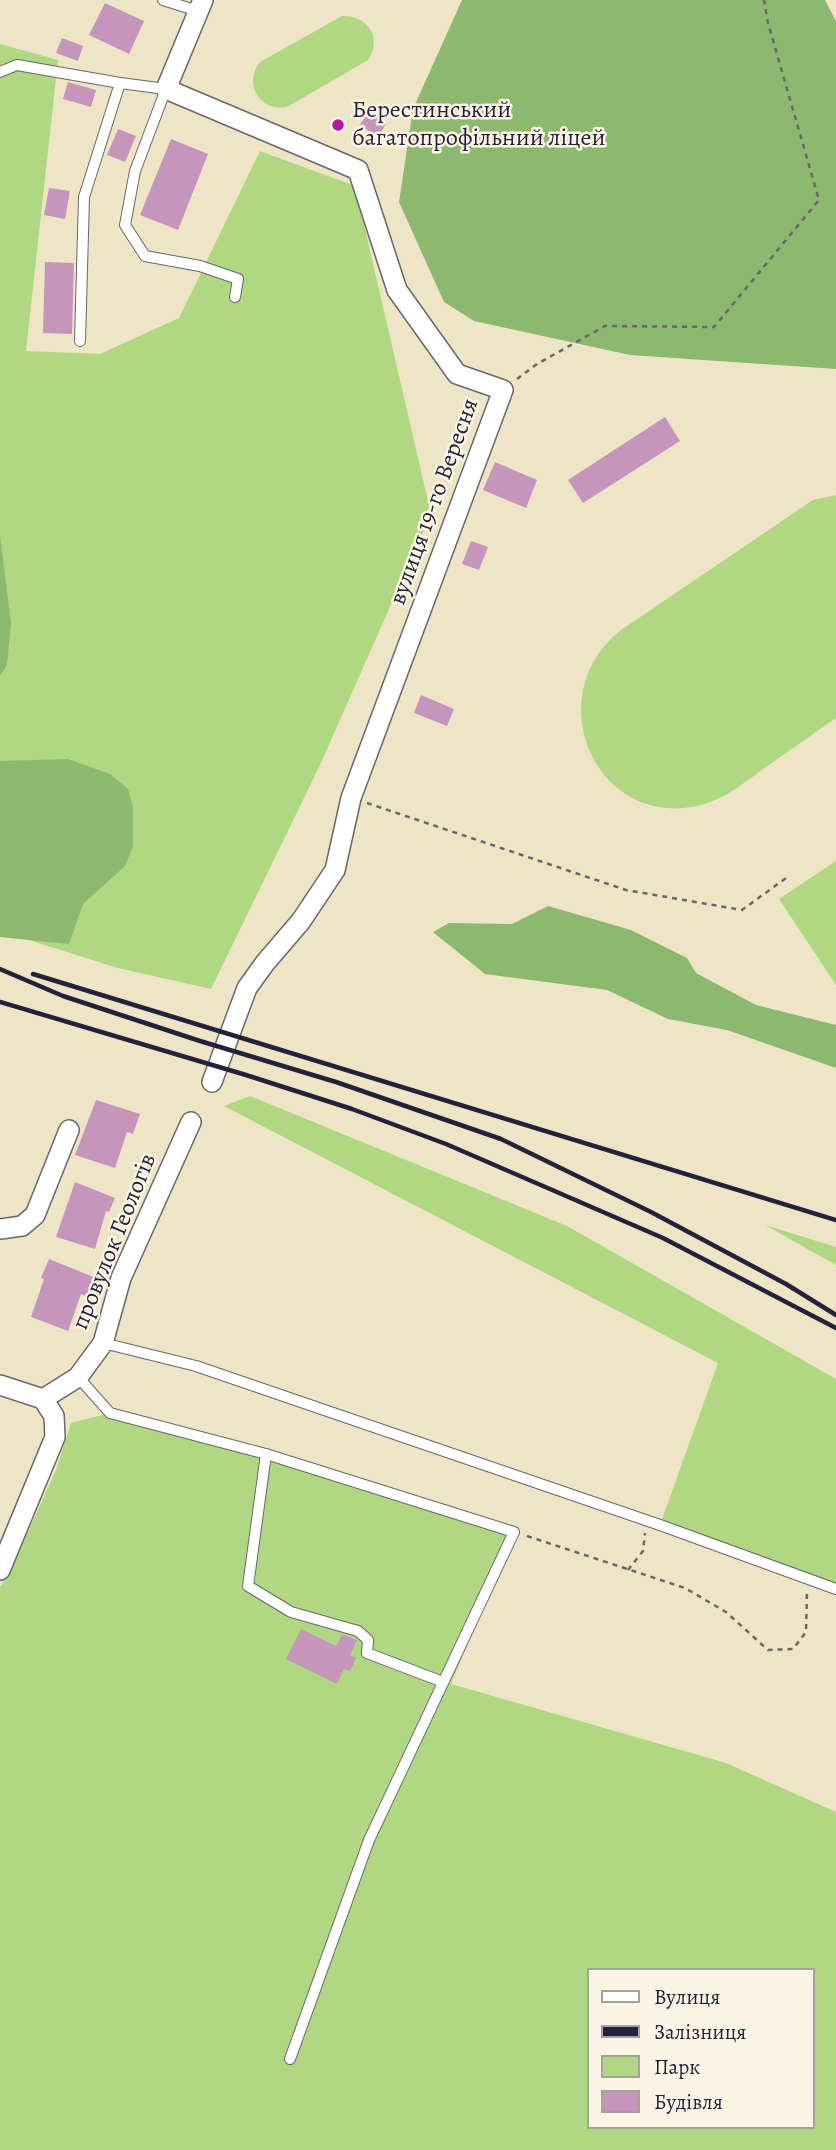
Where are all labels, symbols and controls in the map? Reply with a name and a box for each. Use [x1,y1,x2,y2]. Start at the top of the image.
place label: Берестинський багатопрофільний ліцей [352,97,606,153]
marker: Берестинський багатопрофільний ліцей [330,117,346,133]
street label: вулиця 19-го Вересня [384,395,486,609]
street label: провулок Геологів [67,1150,163,1334]
legend [588,1968,815,2129]
text: Вулиця [654,1983,720,2011]
text: Залізниця [654,2018,746,2046]
text: Парк [654,2053,700,2081]
text: Будівля [654,2088,723,2116]

